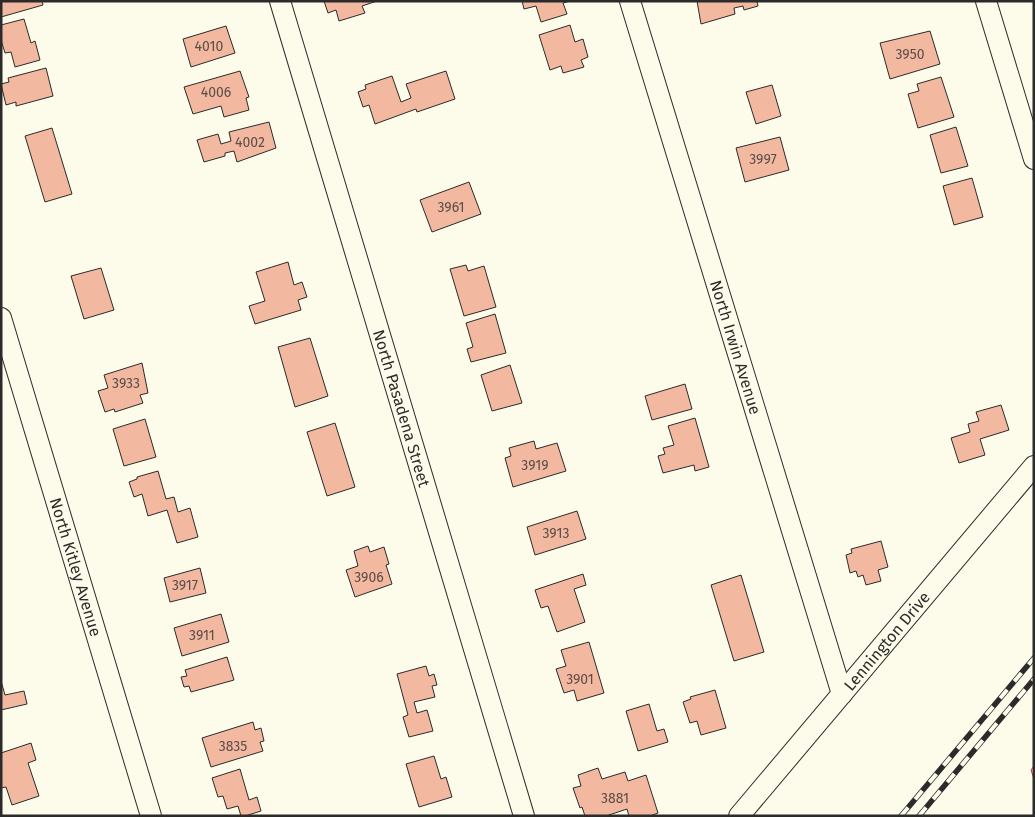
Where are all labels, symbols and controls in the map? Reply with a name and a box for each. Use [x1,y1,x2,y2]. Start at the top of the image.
house number: 4010 [195,38,224,55]
house number: 3950 [896,46,925,63]
house number: 4006 [201,84,231,101]
house number: 4002 [235,134,265,151]
house number: 3997 [749,151,777,168]
house number: 3961 [437,199,465,216]
street label: North Irwin Avenue [706,278,765,417]
street label: North Pasadena Street [369,327,434,489]
house number: 3933 [112,375,140,392]
house number: 3919 [521,457,549,474]
street label: North Kitley Avenue [46,495,105,639]
house number: 3913 [543,525,569,542]
house number: 3906 [354,569,384,586]
house number: 3917 [172,577,198,594]
street label: Lennington Drive [840,588,934,695]
house number: 3911 [189,627,215,644]
house number: 3901 [566,671,594,688]
house number: 3835 [219,738,247,755]
house number: 3881 [601,790,629,807]

